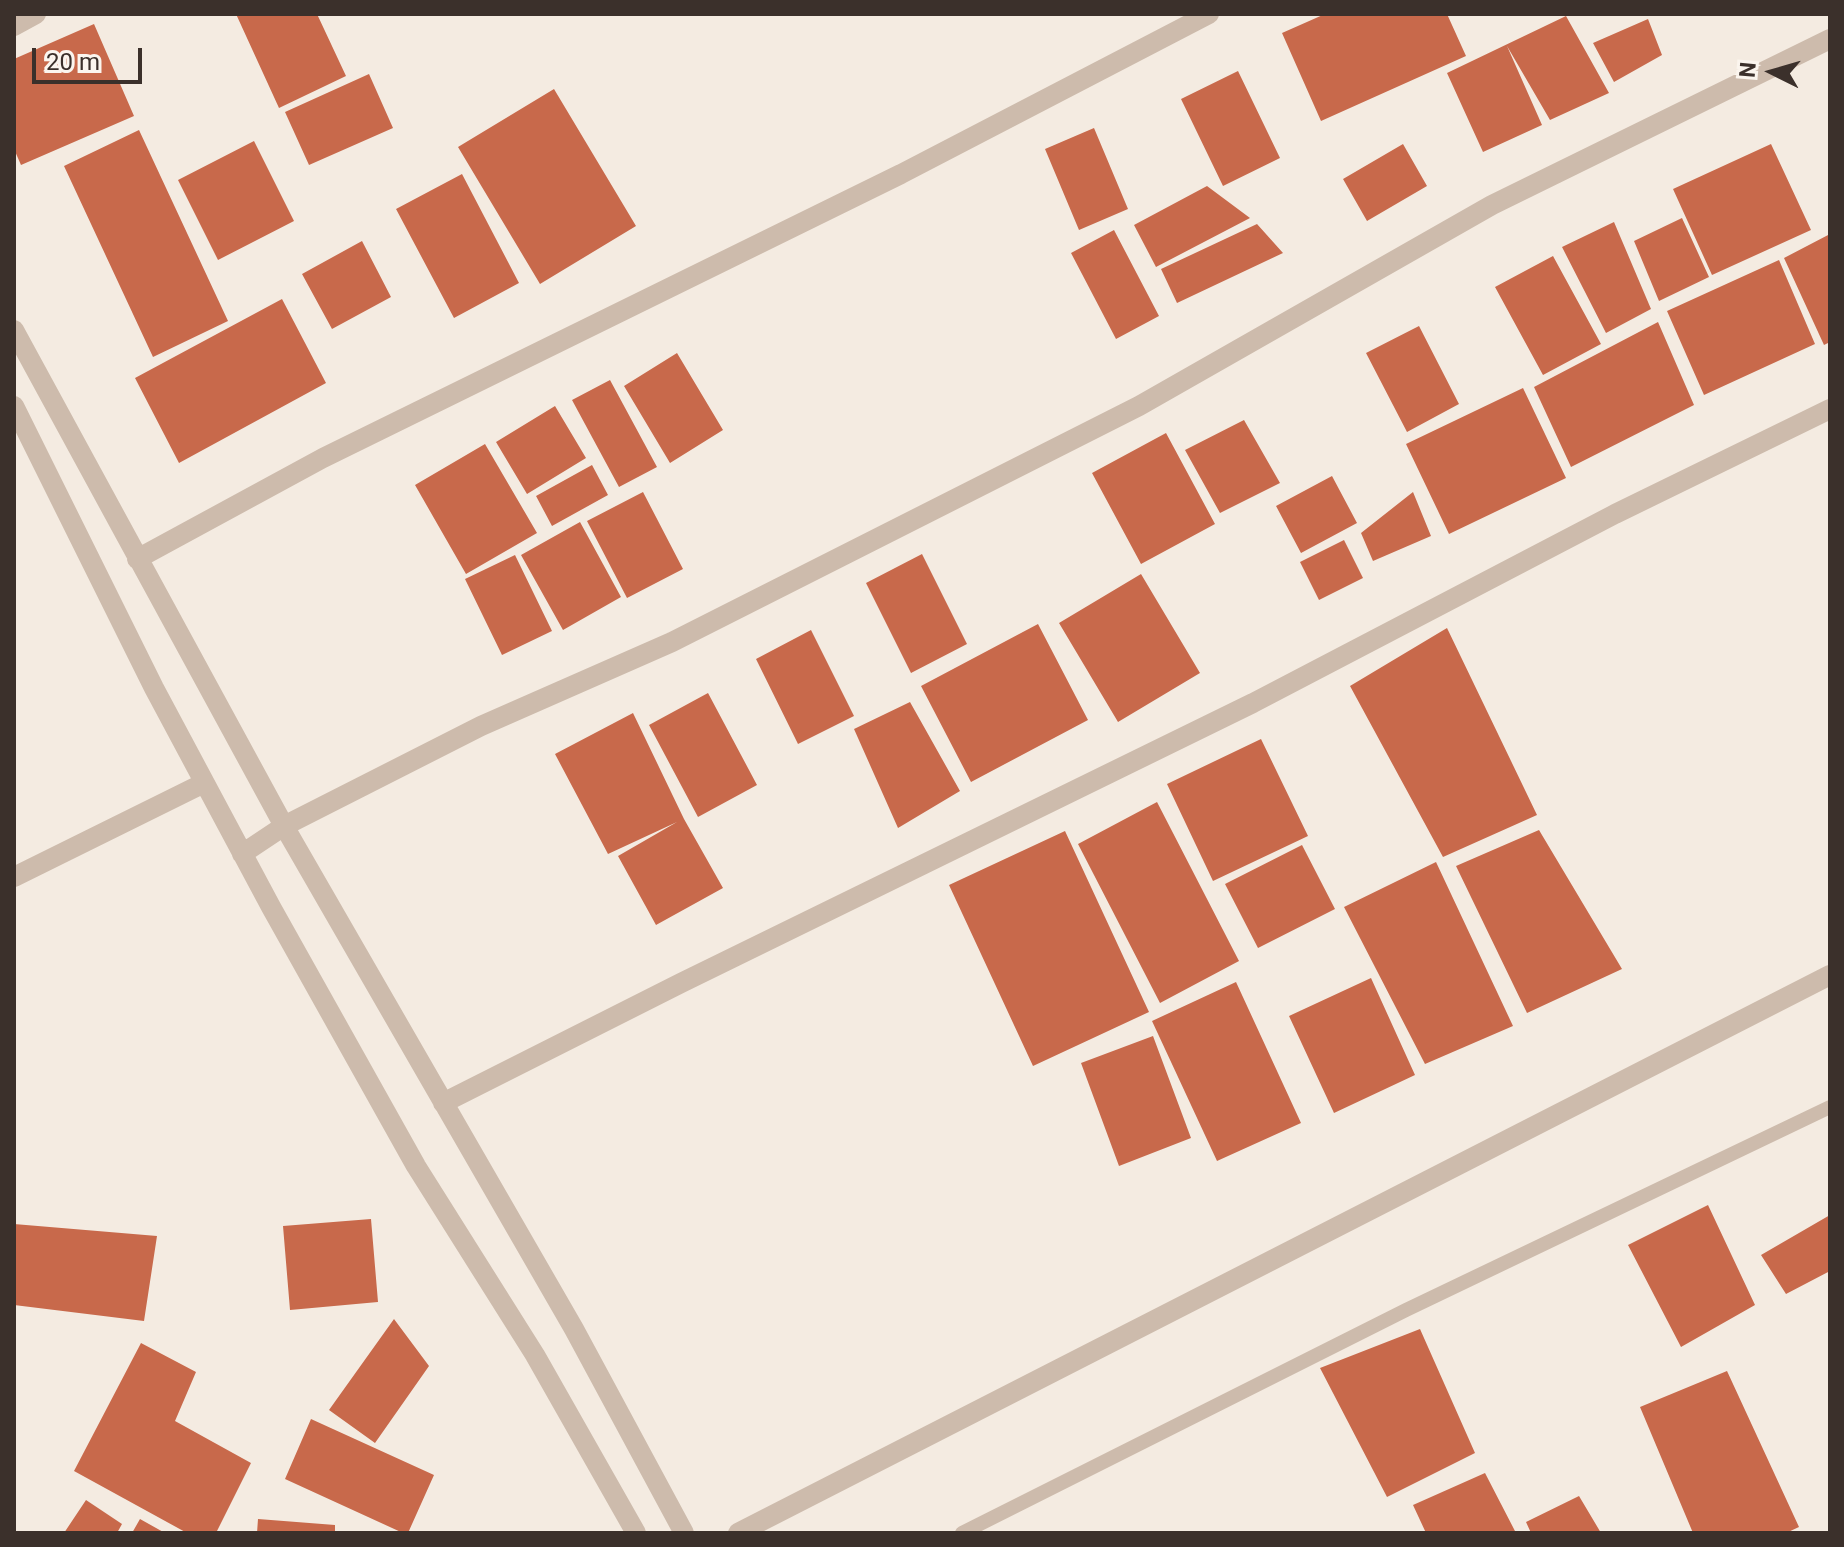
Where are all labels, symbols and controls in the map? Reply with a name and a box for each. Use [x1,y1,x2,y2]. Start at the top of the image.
scale bar [36,32,146,82]
north arrow [1732,32,1812,112]
text: 20 m [46,48,100,76]
text: N [1734,61,1761,79]

